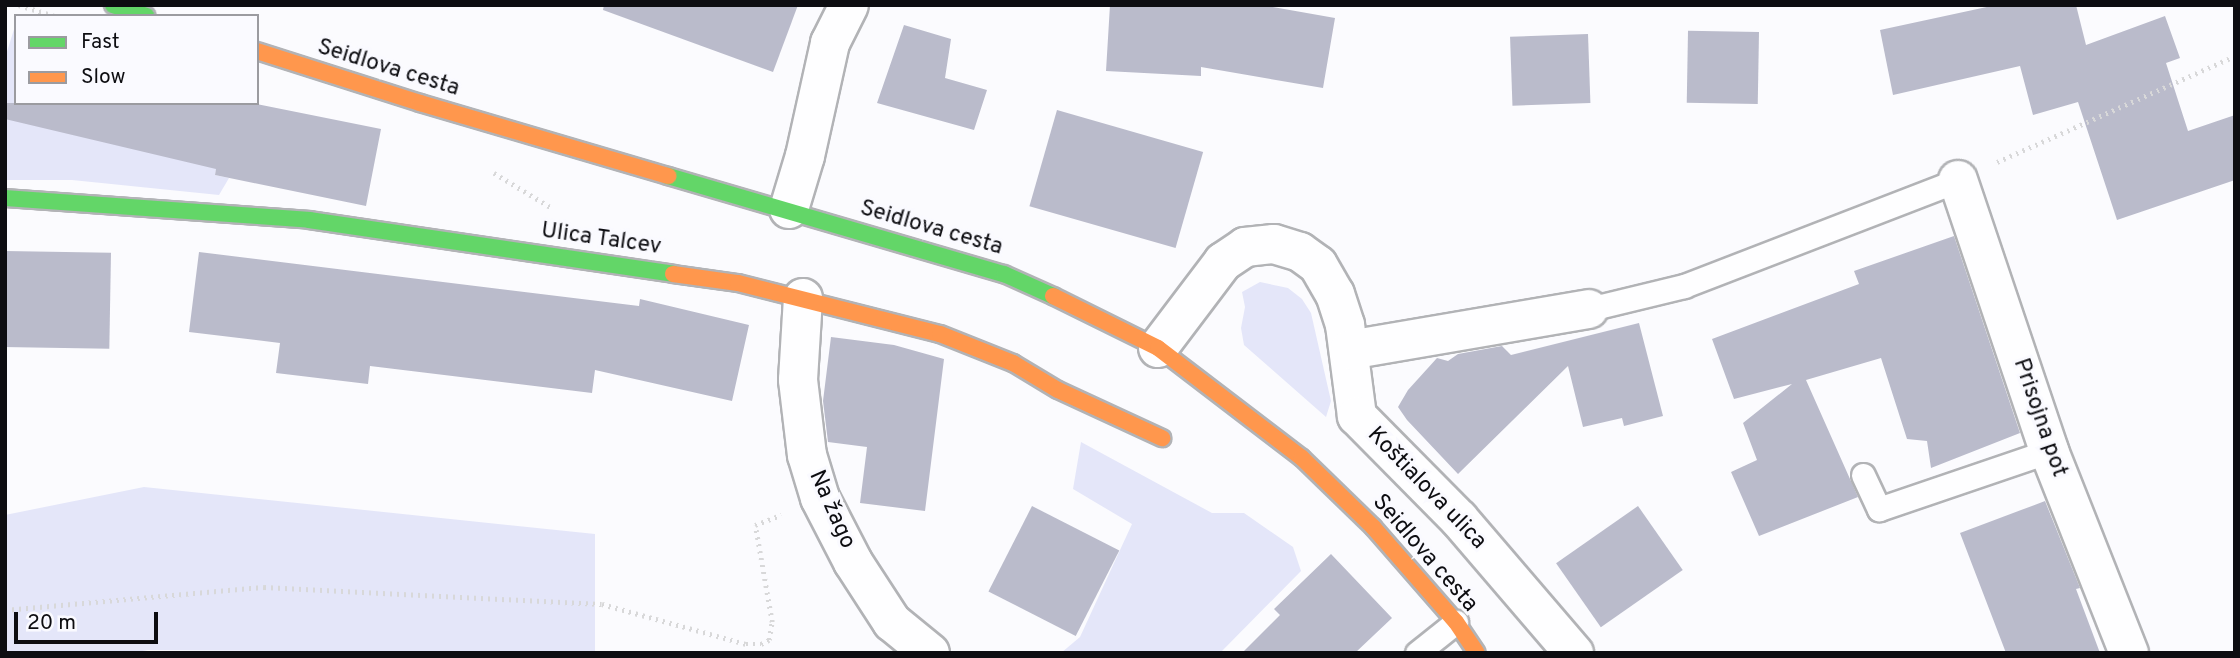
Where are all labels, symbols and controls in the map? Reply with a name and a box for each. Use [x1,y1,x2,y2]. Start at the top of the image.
legend [14,14,259,105]
text: Fast [81,29,120,56]
street label: Seidlova cesta [314,34,462,104]
text: Slow [81,64,126,91]
street label: Seidlova cesta [857,195,1005,263]
street label: Ulica Talcev [539,218,663,262]
street label: Prisojna pot [2006,355,2072,481]
street label: Koštialova ulica [1361,422,1491,556]
street label: Na žago [802,467,860,553]
street label: Seidlova cesta [1365,489,1483,619]
scale bar [18,598,161,642]
text: 20 m [27,610,76,637]

